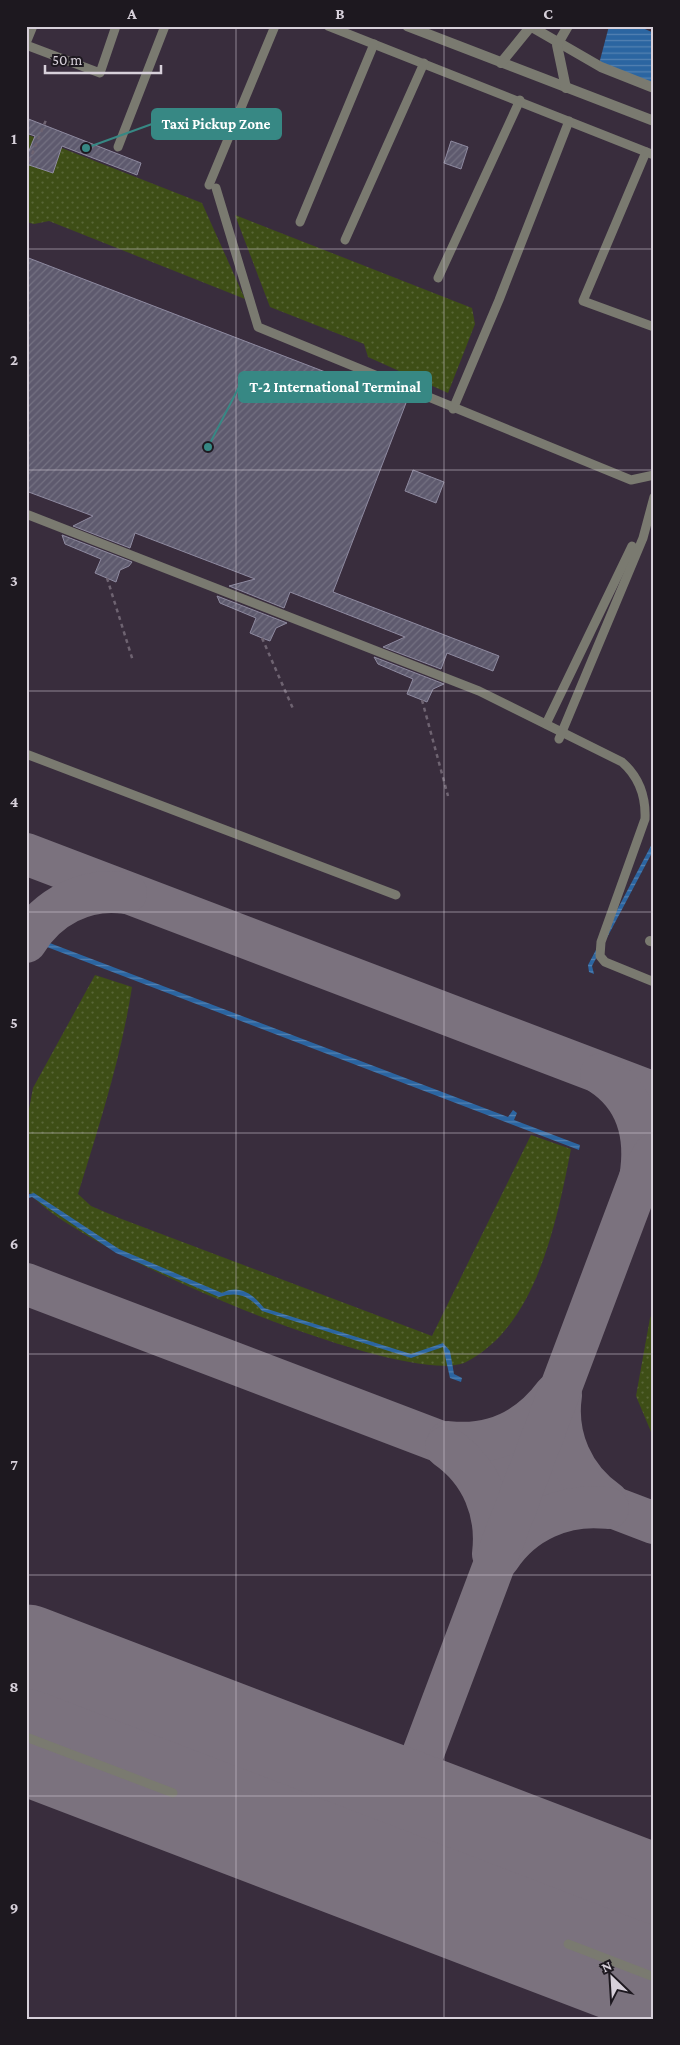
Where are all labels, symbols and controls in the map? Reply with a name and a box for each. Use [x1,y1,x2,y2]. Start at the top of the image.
text: A [126,5,137,22]
text: B [335,5,345,22]
text: C [543,5,553,22]
scale bar [45,42,161,74]
text: 50 m [52,52,82,68]
callout: Taxi Pickup Zone [152,109,281,139]
text: Taxi Pickup Zone [161,116,271,132]
text: 1 [11,130,17,147]
text: 2 [10,351,18,368]
callout: T-2 International Terminal [239,372,431,402]
text: T-2 International Terminal [249,379,421,395]
text: 3 [10,572,18,589]
text: 4 [10,793,19,810]
text: 5 [10,1014,18,1031]
text: 6 [10,1235,18,1252]
text: 7 [10,1456,18,1473]
text: 8 [9,1678,19,1695]
text: 9 [10,1899,18,1916]
north arrow [588,1952,638,2002]
text: N [599,1957,615,1975]

